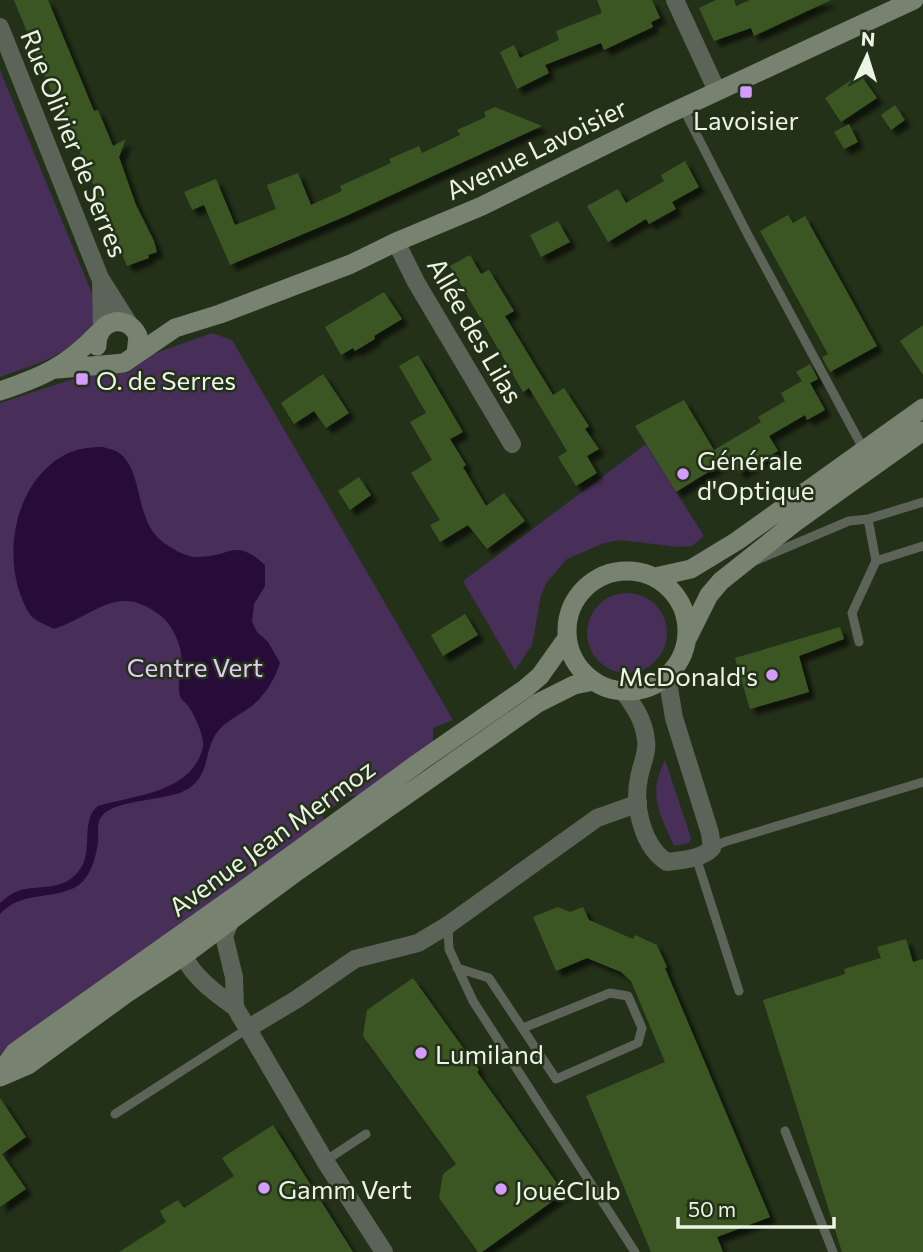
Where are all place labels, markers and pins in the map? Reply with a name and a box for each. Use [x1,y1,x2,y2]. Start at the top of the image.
marker: Lavoisier [738,84,754,100]
place label: Lavoisier [693,104,799,135]
place label: O. de Serres [96,364,236,395]
marker: O. de Serres [74,371,90,387]
place label: Générale d'Optique [697,444,814,505]
marker: Générale d'Optique [675,466,691,482]
place label: McDonald's [618,660,758,691]
marker: McDonald's [764,667,780,683]
place label: Lumiland [435,1038,544,1069]
marker: Lumiland [413,1045,429,1061]
place label: Gamm Vert [278,1173,412,1204]
place label: JouéClub [515,1174,621,1205]
marker: Gamm Vert [256,1180,272,1196]
marker: JouéClub [493,1181,509,1197]

